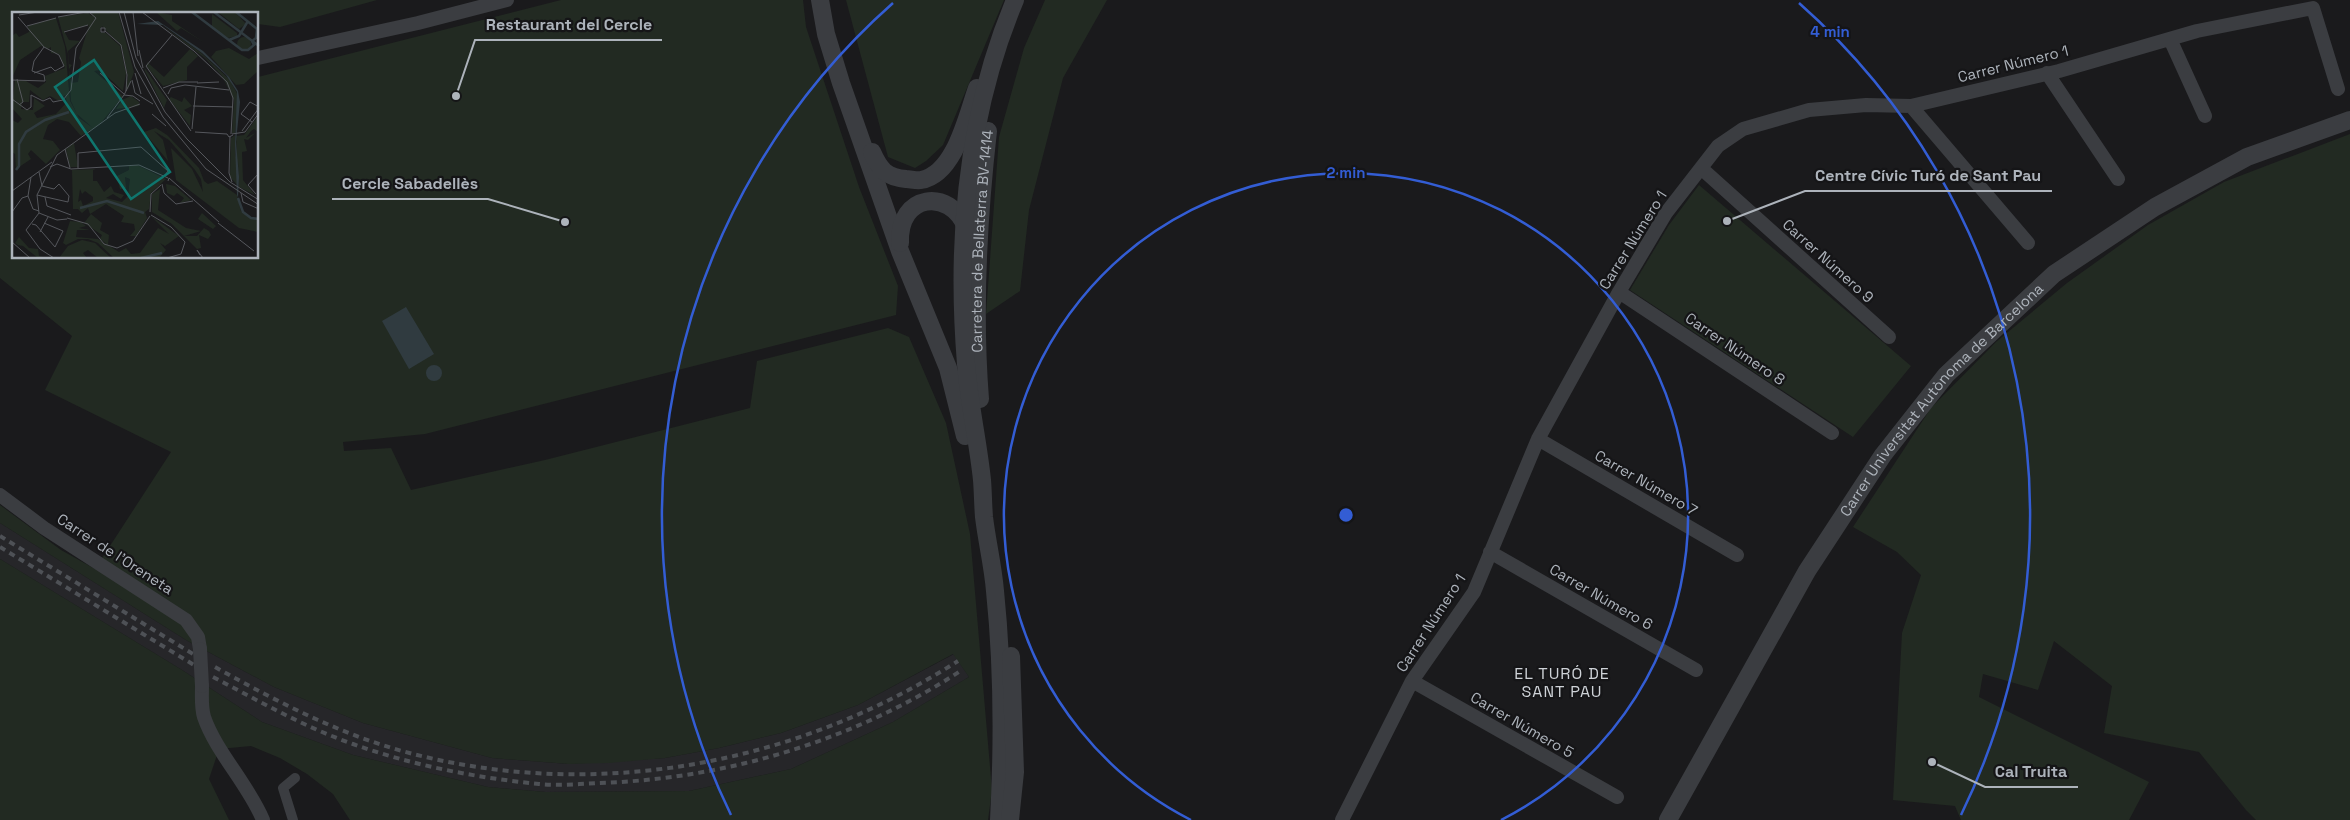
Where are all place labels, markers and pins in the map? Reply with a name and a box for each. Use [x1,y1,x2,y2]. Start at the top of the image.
callout: Restaurant del Cercle [475,9,662,40]
callout: Centre Cívic Turó de Sant Pau [1805,160,2052,191]
callout: Cercle Sabadellès [332,168,488,199]
centre of rings [1337,506,1355,524]
callout: Cal Truita [1985,756,2078,787]

